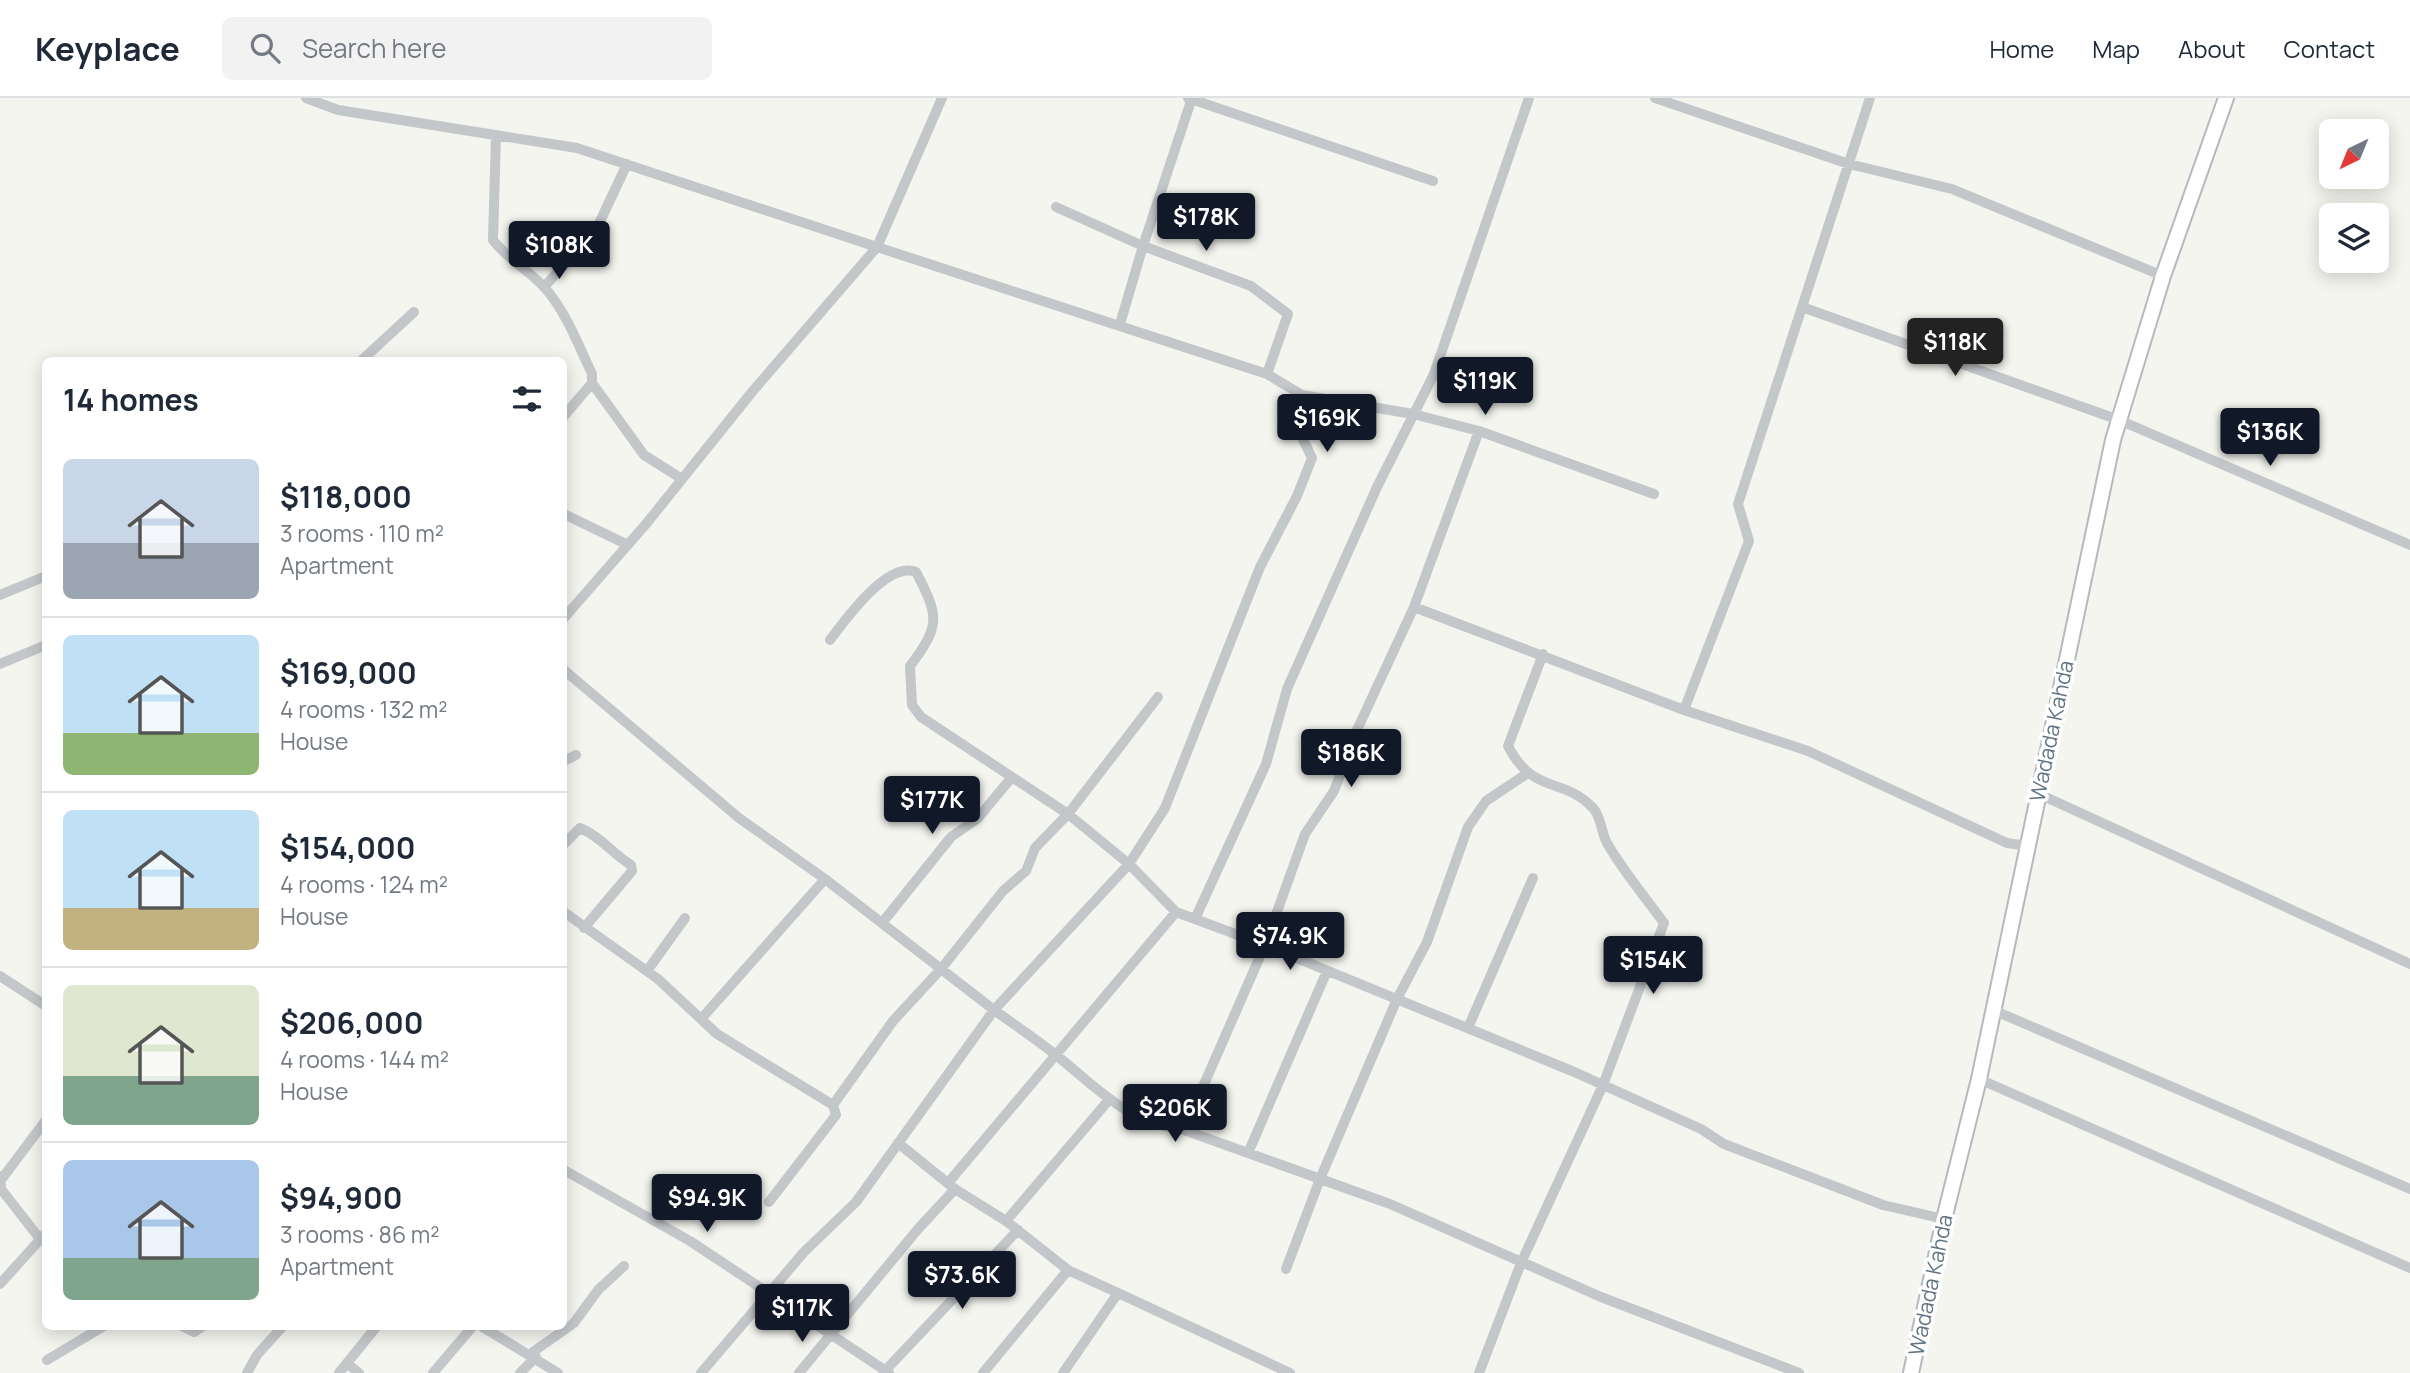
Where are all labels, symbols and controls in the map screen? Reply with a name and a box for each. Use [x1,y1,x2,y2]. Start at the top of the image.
search box [222,17,712,80]
text: Keyplace [35,26,180,71]
icon: search [246,29,284,67]
text: Search here [302,30,447,66]
text: Home [1989,32,2054,65]
text: Map [2092,32,2140,65]
text: About [2178,32,2246,65]
text: Contact [2284,32,2375,65]
north arrow [2319,119,2389,189]
map controls [2319,119,2389,273]
pin: $178K [1157,194,1255,253]
text: $178K [1173,200,1239,232]
button: layers [2319,203,2389,273]
pin: $108K [510,222,608,281]
text: $108K [525,228,593,260]
pin: $118K [1906,318,2004,378]
text: $118K [1923,325,1987,357]
pin: $119K [1436,358,1534,417]
text: $119K [1453,364,1517,396]
text: 14 homes [63,379,199,420]
icon: filters [508,380,546,418]
pin: $169K [1278,394,1376,454]
text: $169K [1293,401,1361,433]
pin: $136K [2221,408,2319,468]
text: $136K [2236,415,2304,447]
text: $118,000 [280,476,412,517]
icon: home [119,487,203,571]
text: 3 rooms · 110 m² [280,517,444,549]
text: Apartment [280,549,394,581]
text: $169,000 [280,652,417,693]
street label: Wadada Kahda [2022,658,2080,804]
icon: home [119,663,203,747]
text: 4 rooms · 132 m² [280,693,448,725]
text: House [280,725,349,757]
pin: $186K [1302,730,1400,789]
text: $186K [1317,736,1385,768]
pin: $177K [883,776,981,836]
text: $177K [900,783,964,815]
text: $154,000 [280,827,416,868]
icon: home [119,838,203,922]
text: 4 rooms · 124 m² [280,868,448,900]
text: House [280,900,349,932]
pin: $74.9K [1233,912,1347,972]
text: $74.9K [1252,919,1328,951]
pin: $154K [1604,936,1702,996]
text: $154K [1620,943,1686,975]
text: $206,000 [280,1002,423,1043]
icon: home [119,1013,203,1097]
text: 4 rooms · 144 m² [280,1043,449,1075]
text: House [280,1075,349,1107]
pin: $206K [1126,1084,1224,1144]
text: $206K [1139,1091,1211,1123]
pin: $94.9K [650,1174,764,1234]
text: $94,900 [280,1177,402,1218]
text: $94.9K [668,1181,746,1213]
icon: home [119,1188,203,1272]
street label: Wadada Kahda [1901,1212,1959,1358]
text: 3 rooms · 86 m² [280,1218,440,1250]
text: Apartment [280,1250,394,1282]
pin: $73.6K [905,1252,1019,1311]
text: $73.6K [924,1258,1000,1290]
pin: $117K [753,1284,851,1344]
text: $117K [771,1291,833,1323]

